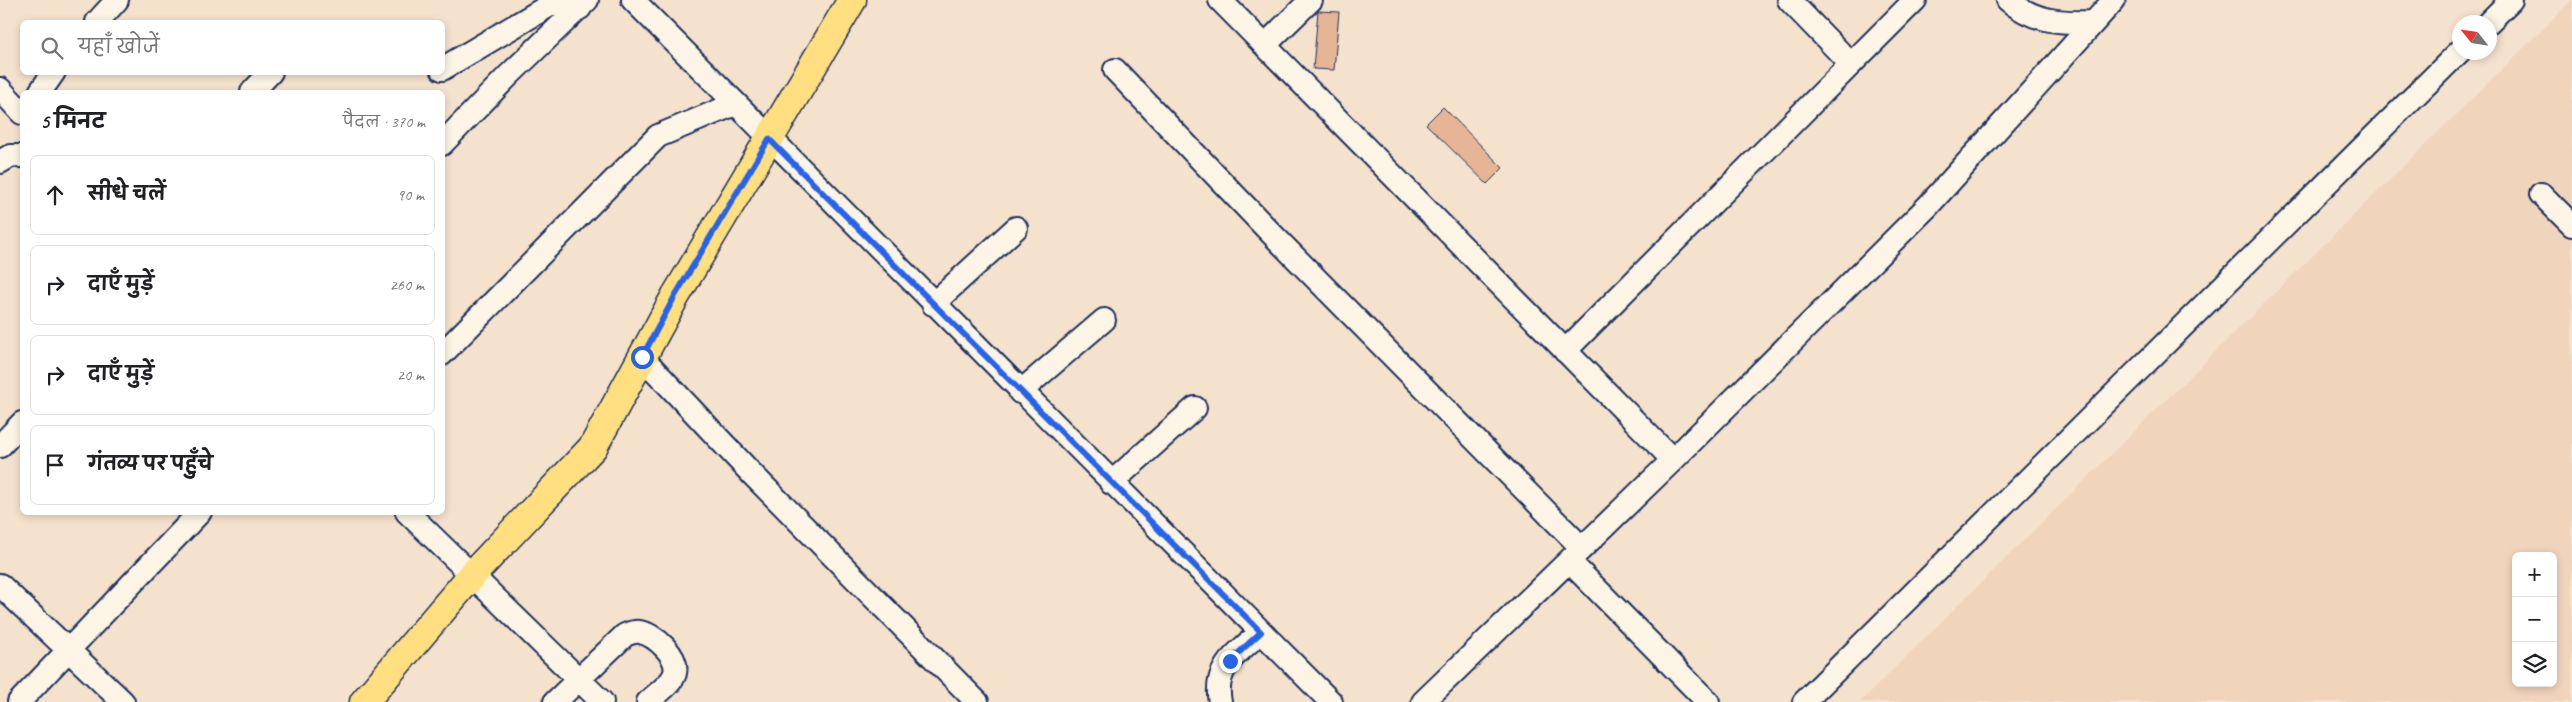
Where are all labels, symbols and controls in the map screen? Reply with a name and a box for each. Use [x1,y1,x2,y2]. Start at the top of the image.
north arrow [2452,15,2497,60]
search box [20,20,445,75]
icon: search [38,34,66,62]
text: यहाँ खोजें [78,35,159,59]
text: 5 मिनट [40,108,105,134]
text: पैदल · 370 m [343,112,425,132]
icon: ahead [41,181,69,209]
text: सीधे चलें [88,182,166,206]
text: 90 m [397,185,424,205]
icon: right [41,271,69,299]
text: दाएँ मुड़ें [88,272,154,296]
text: 260 m [390,275,424,295]
route start [631,346,654,369]
icon: right [41,361,69,389]
text: दाएँ मुड़ें [88,362,154,386]
text: 20 m [397,365,424,385]
icon: arrive [41,451,69,479]
text: गंतव्य पर पहुँचे [88,452,213,476]
map controls [2512,552,2557,687]
button: + [2512,552,2557,597]
button: − [2512,597,2557,642]
button: layers [2512,642,2557,687]
route end [1219,650,1242,673]

